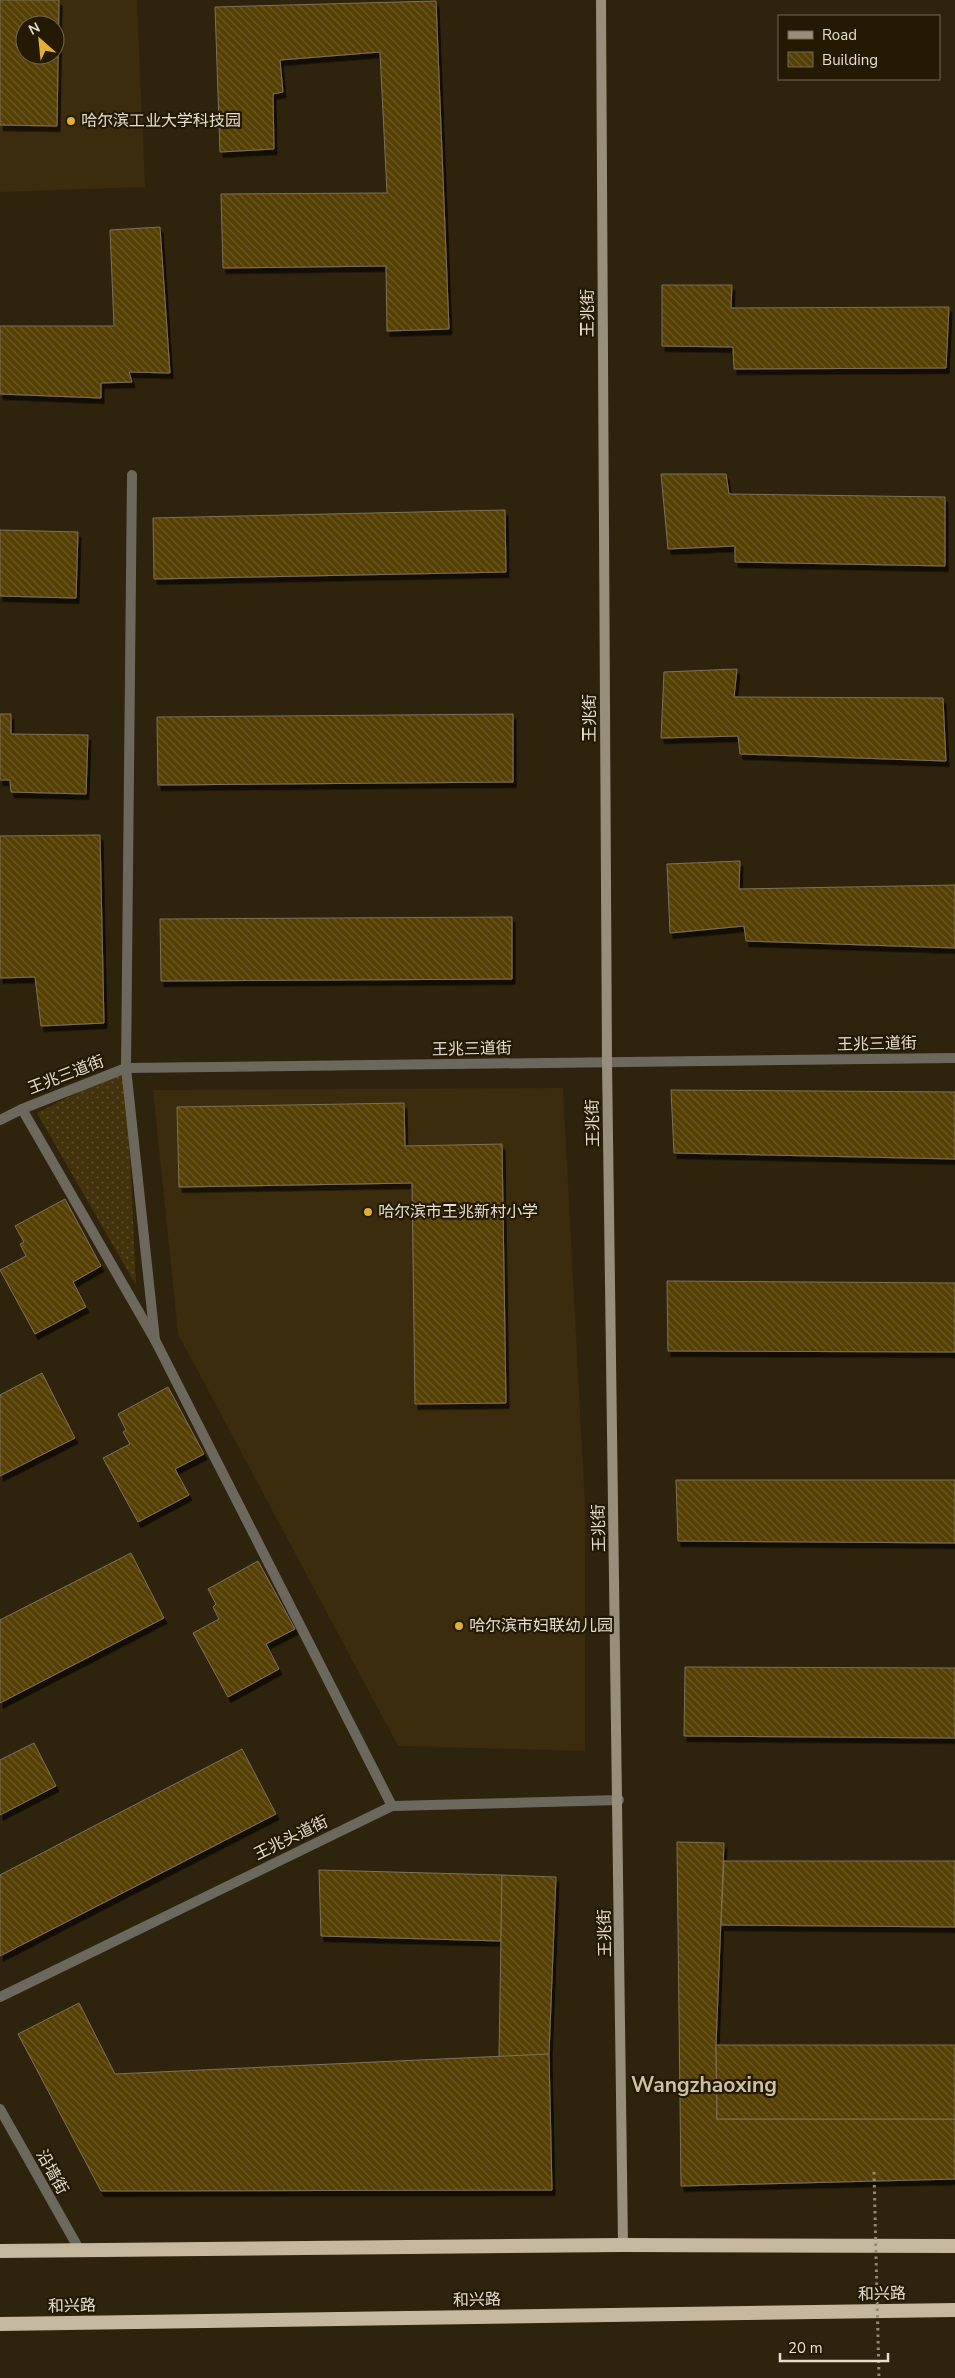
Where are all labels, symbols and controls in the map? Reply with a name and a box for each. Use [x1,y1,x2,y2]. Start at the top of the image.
north arrow [15,15,65,65]
legend [778,15,940,80]
text: N [25,18,43,40]
text: Road [822,25,857,45]
text: Building [822,50,878,70]
place label: 哈尔滨工业大学科技园 [81,110,241,132]
marker: 哈尔滨工业大学科技园 [65,115,77,127]
street label: 王兆街 [577,289,599,337]
street label: 王兆街 [579,694,601,742]
street label: 王兆三道街 [837,1032,917,1056]
street label: 王兆三道街 [432,1037,512,1061]
street label: 王兆三道街 [25,1050,107,1100]
street label: 王兆街 [582,1099,604,1147]
place label: 哈尔滨市王兆新村小学 [378,1201,538,1223]
marker: 哈尔滨市王兆新村小学 [362,1206,374,1218]
street label: 王兆街 [588,1504,610,1552]
place label: 哈尔滨市妇联幼儿园 [469,1615,613,1637]
marker: 哈尔滨市妇联幼儿园 [453,1620,465,1632]
street label: 王兆头道街 [250,1811,332,1865]
street label: 王兆街 [594,1909,616,1957]
district label: Wangzhaoxing [631,2071,777,2099]
street label: 沿墙街 [31,2146,73,2198]
street label: 和兴路 [858,2283,906,2305]
street label: 和兴路 [453,2289,501,2311]
street label: 和兴路 [48,2295,96,2317]
scale bar [780,2330,888,2362]
text: 20 m [788,2338,823,2358]

